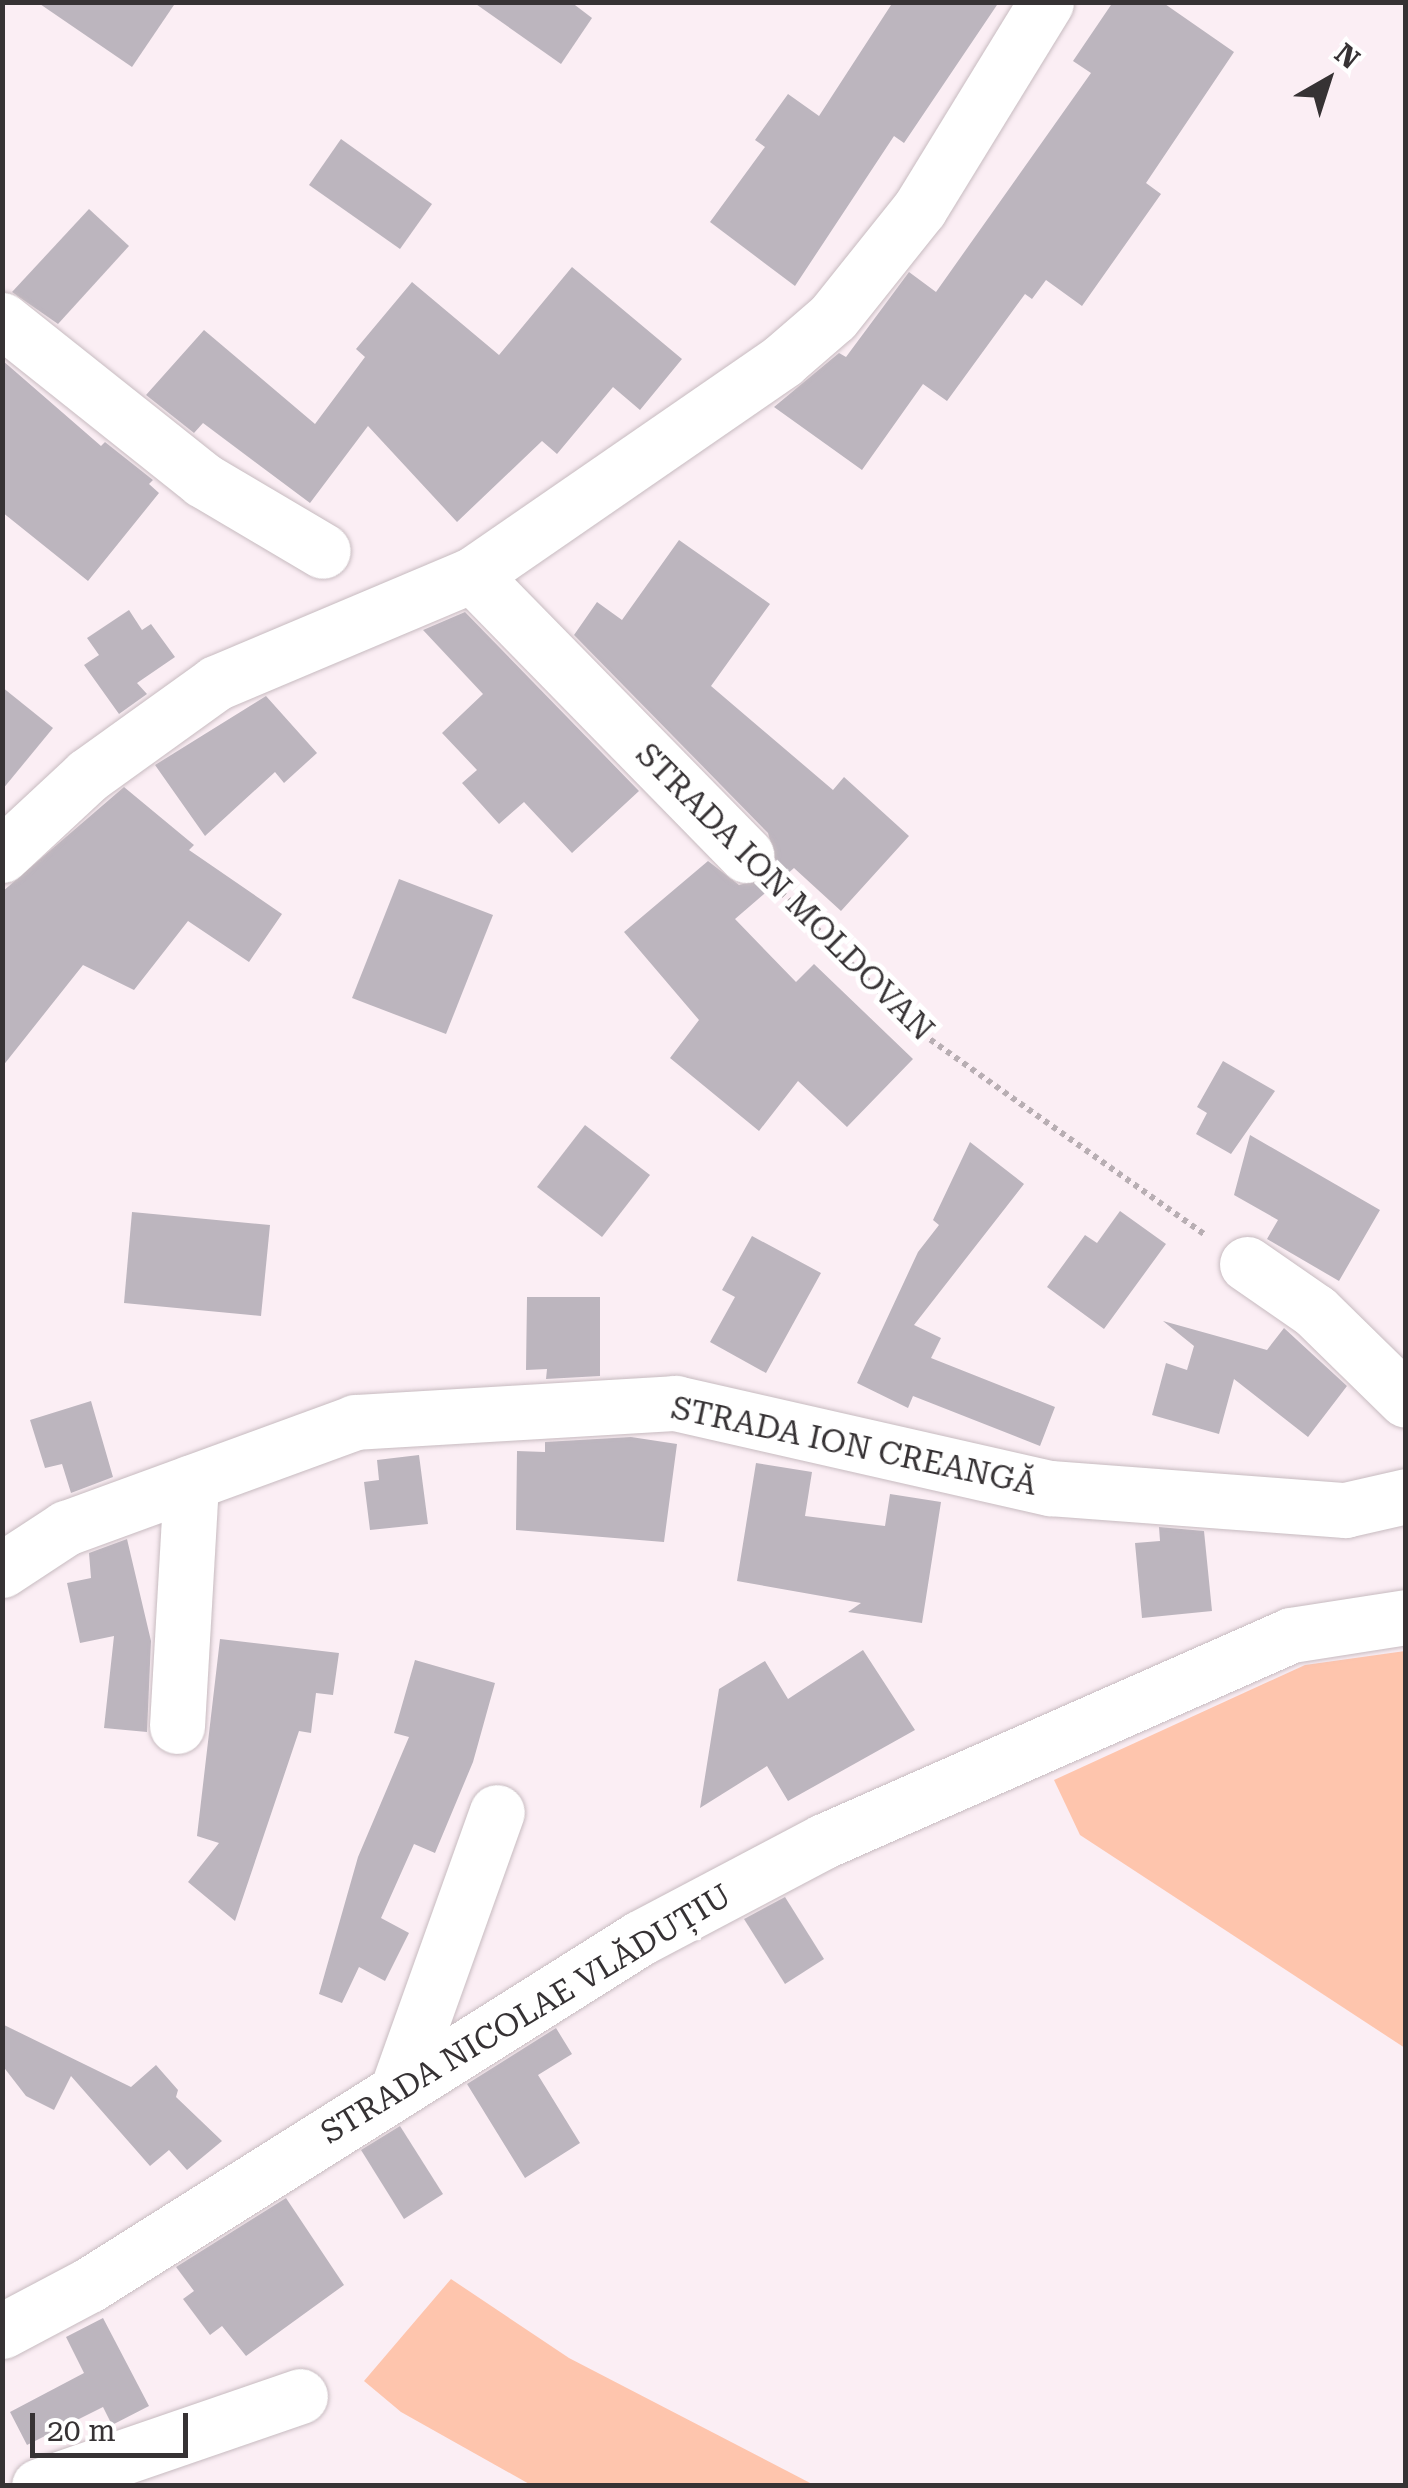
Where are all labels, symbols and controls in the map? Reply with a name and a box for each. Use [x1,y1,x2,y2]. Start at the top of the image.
north arrow [1278,30,1378,130]
text: N [1328,37,1366,76]
street label: STRADA ION MOLDOVAN [628,735,942,1049]
street label: STRADA ION CREANGĂ [668,1388,1040,1504]
street label: STRADA NICOLAE VLĂDUȚIU [314,1876,738,2152]
scale bar [35,2393,192,2455]
text: 20 m [47,2413,116,2448]

